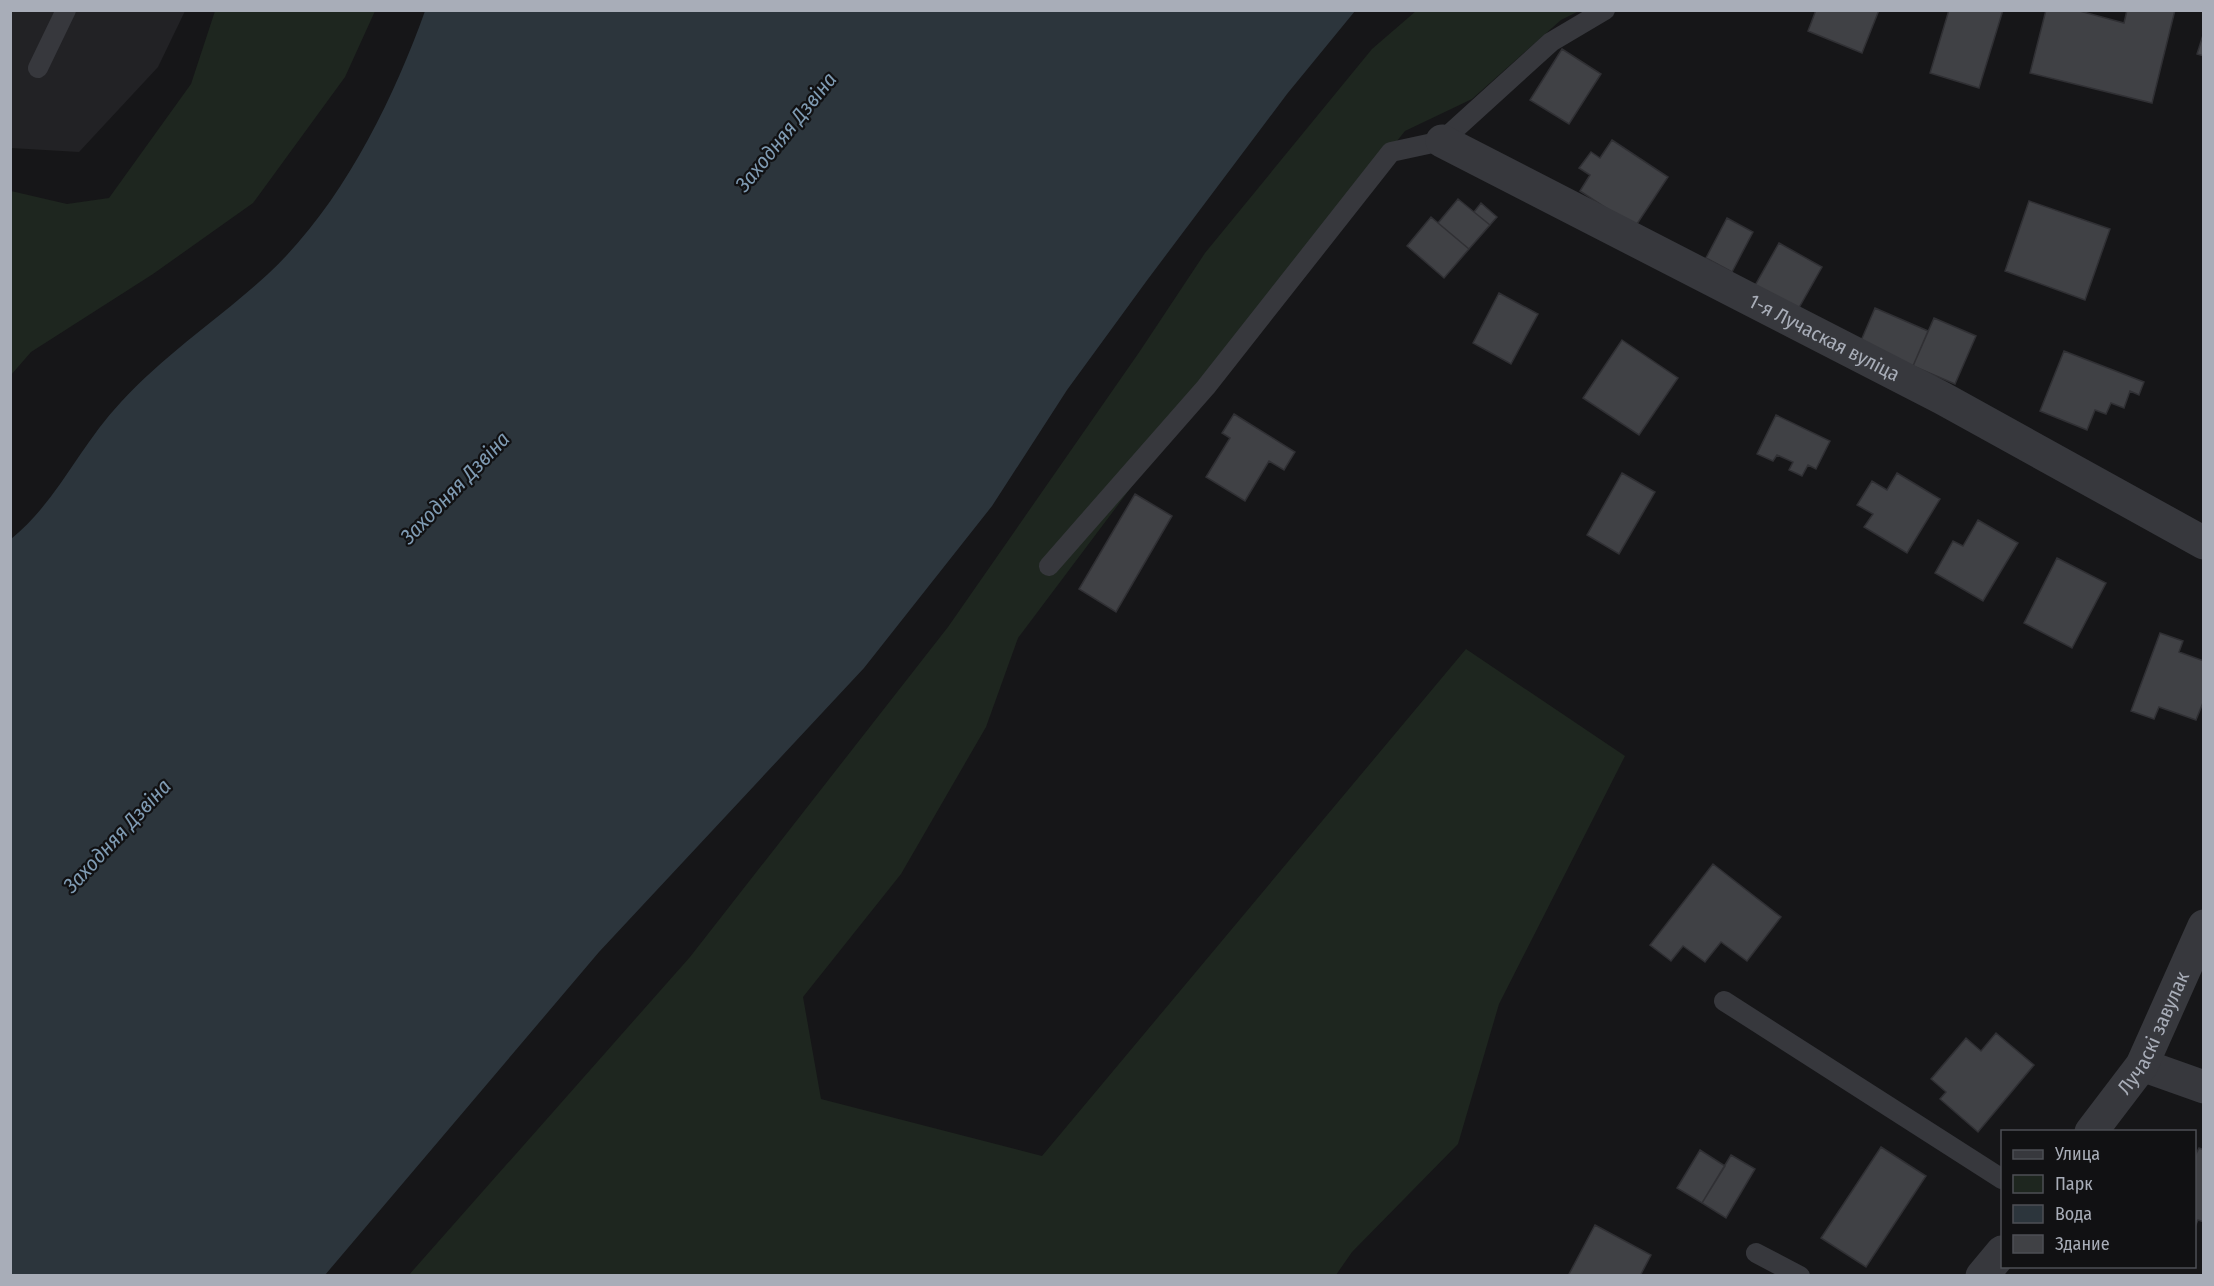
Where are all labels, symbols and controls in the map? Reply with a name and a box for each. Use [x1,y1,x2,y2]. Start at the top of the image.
water label: Заходняя Дзвіна [729,67,842,198]
street label: 1-я Лучаская вуліца [1745,289,1904,386]
water label: Заходняя Дзвіна [394,426,515,550]
water label: Заходняя Дзвіна [57,774,176,899]
street label: Лучаскі завулак [2112,967,2194,1099]
legend [2001,1130,2196,1268]
text: Улица [2054,1143,2100,1165]
text: Парк [2055,1173,2093,1195]
text: Вода [2055,1203,2092,1225]
text: Здание [2055,1233,2110,1255]

